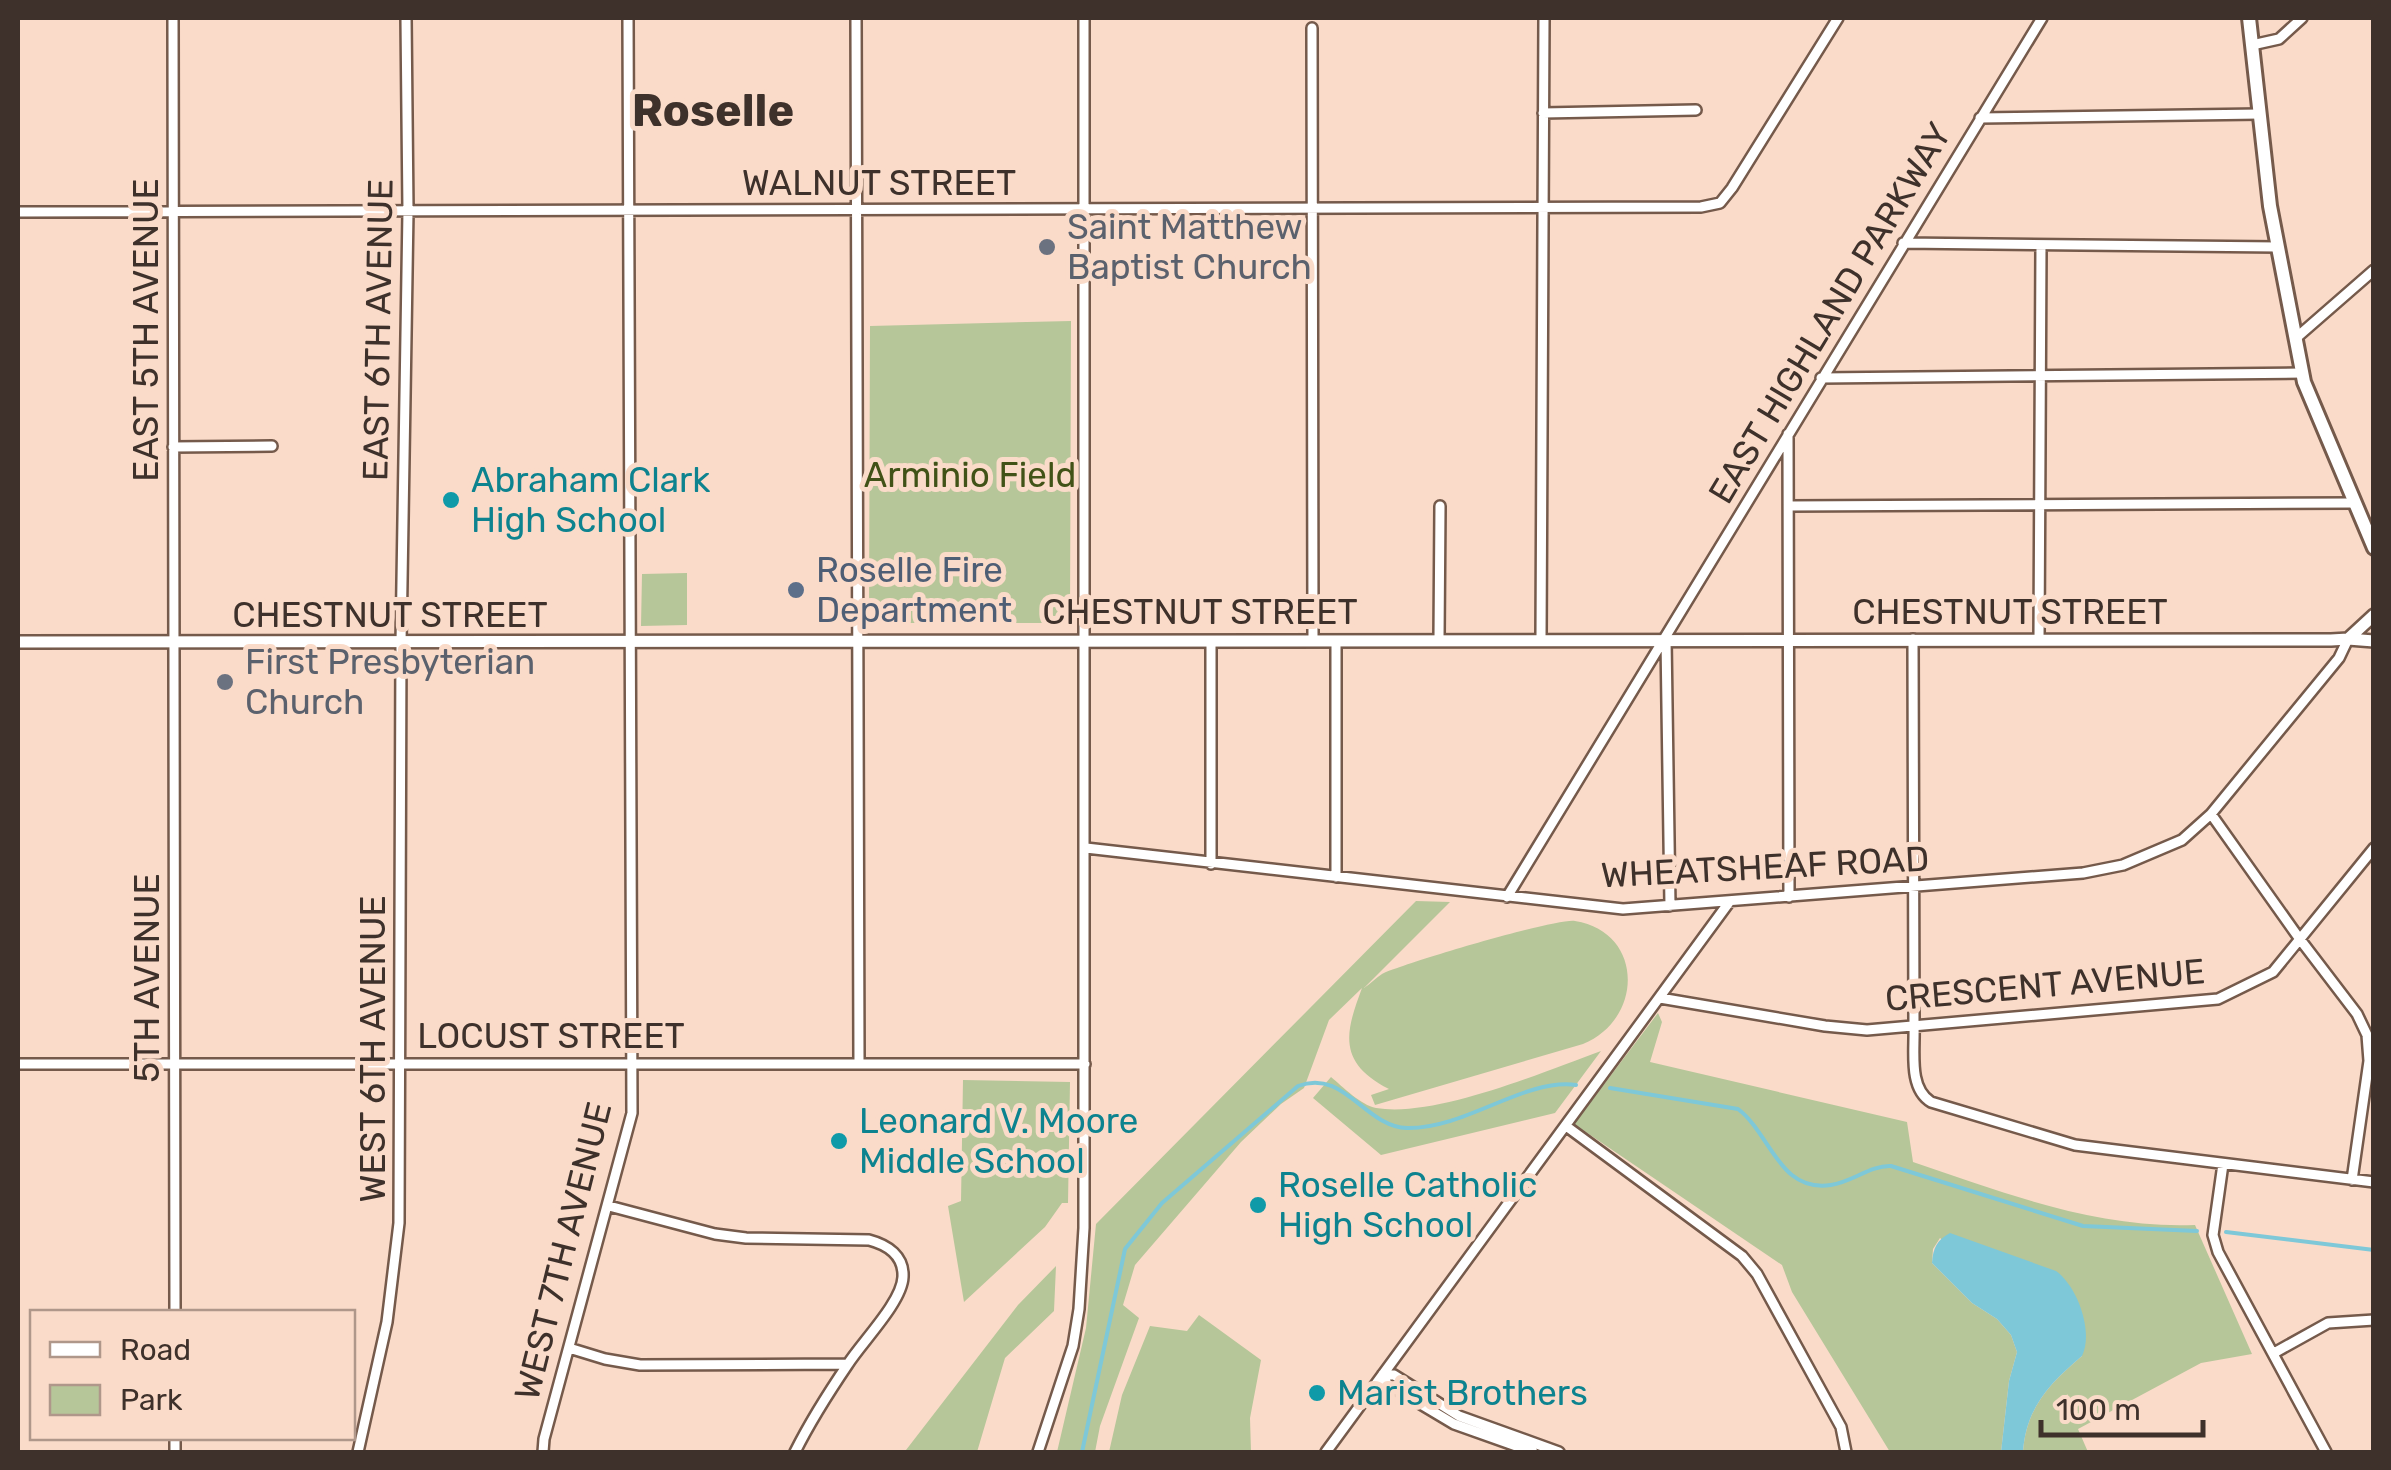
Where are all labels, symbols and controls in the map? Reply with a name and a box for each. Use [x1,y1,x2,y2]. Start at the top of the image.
district label: Roselle [632,84,794,137]
street label: EAST HIGHLAND PARKWAY [1700,115,1960,511]
street label: WALNUT STREET [742,162,1016,204]
street label: EAST 5TH AVENUE [125,178,167,482]
street label: EAST 6TH AVENUE [354,179,402,481]
place label: Saint Matthew Baptist Church [1067,206,1312,288]
marker: Saint Matthew Baptist Church [1036,236,1058,258]
park label: Arminio Field [864,454,1076,496]
place label: Abraham Clark High School [471,459,710,541]
marker: Abraham Clark High School [440,489,462,511]
place label: Roselle Fire Department [816,549,1012,631]
marker: Roselle Fire Department [785,579,807,601]
street label: CHESTNUT STREET [1042,591,1358,633]
street label: CHESTNUT STREET [1852,591,2168,633]
street label: CHESTNUT STREET [232,594,548,636]
place label: First Presbyterian Church [245,641,535,723]
marker: First Presbyterian Church [214,671,236,693]
street label: WHEATSHEAF ROAD [1600,837,1930,897]
street label: 5TH AVENUE [126,873,168,1083]
street label: WEST 6TH AVENUE [352,895,394,1203]
street label: CRESCENT AVENUE [1883,950,2207,1020]
street label: LOCUST STREET [417,1015,685,1057]
street label: WEST 7TH AVENUE [506,1098,620,1404]
place label: Leonard V. Moore Middle School [859,1100,1138,1182]
marker: Leonard V. Moore Middle School [828,1130,850,1152]
place label: Roselle Catholic High School [1278,1164,1537,1246]
marker: Roselle Catholic High School [1247,1194,1269,1216]
legend [30,1310,355,1440]
text: Road [120,1332,191,1368]
place label: Marist Brothers [1337,1372,1588,1414]
scale bar [2041,1375,2204,1437]
text: Park [120,1382,183,1418]
marker: Marist Brothers [1306,1382,1328,1404]
text: 100 m [2056,1392,2141,1428]

